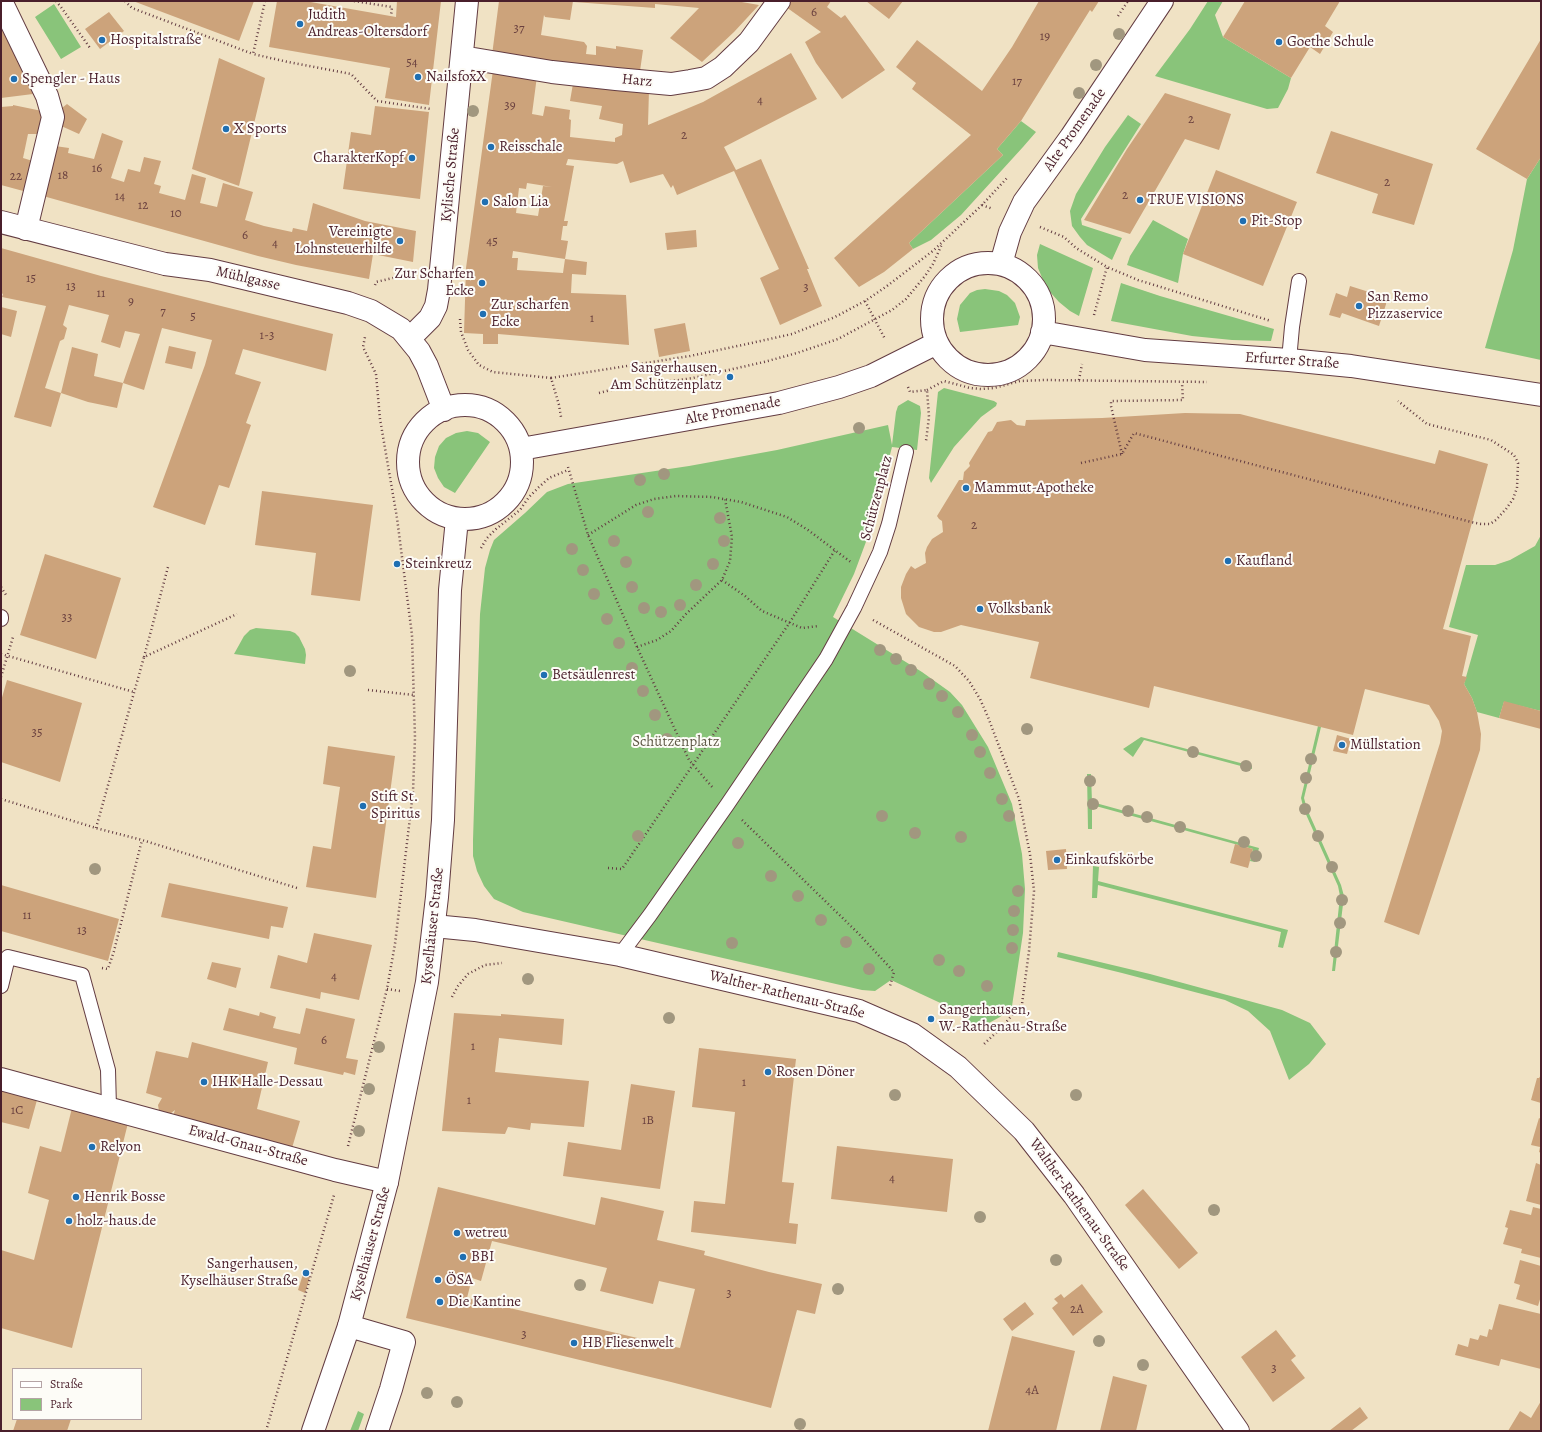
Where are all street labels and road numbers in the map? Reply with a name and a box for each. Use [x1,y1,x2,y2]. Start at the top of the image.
street label: Harz [621,71,653,91]
street label: Alte Promenade [1040,85,1110,175]
street label: Kylische Straße [438,127,464,223]
street label: Mühlgasse [214,263,282,295]
street label: Erfurter Straße [1244,349,1340,373]
street label: Alte Promenade [684,393,782,429]
street label: Schützenplatz [857,453,897,543]
street label: Kyselhäuser Straße [418,867,448,985]
street label: Walther-Rathenau-Straße [707,967,867,1023]
street label: Ewald-Gnau-Straße [186,1121,310,1171]
street label: Walther-Rathenau-Straße [1025,1135,1133,1275]
street label: Kyselhäuser Straße [347,1185,395,1303]

